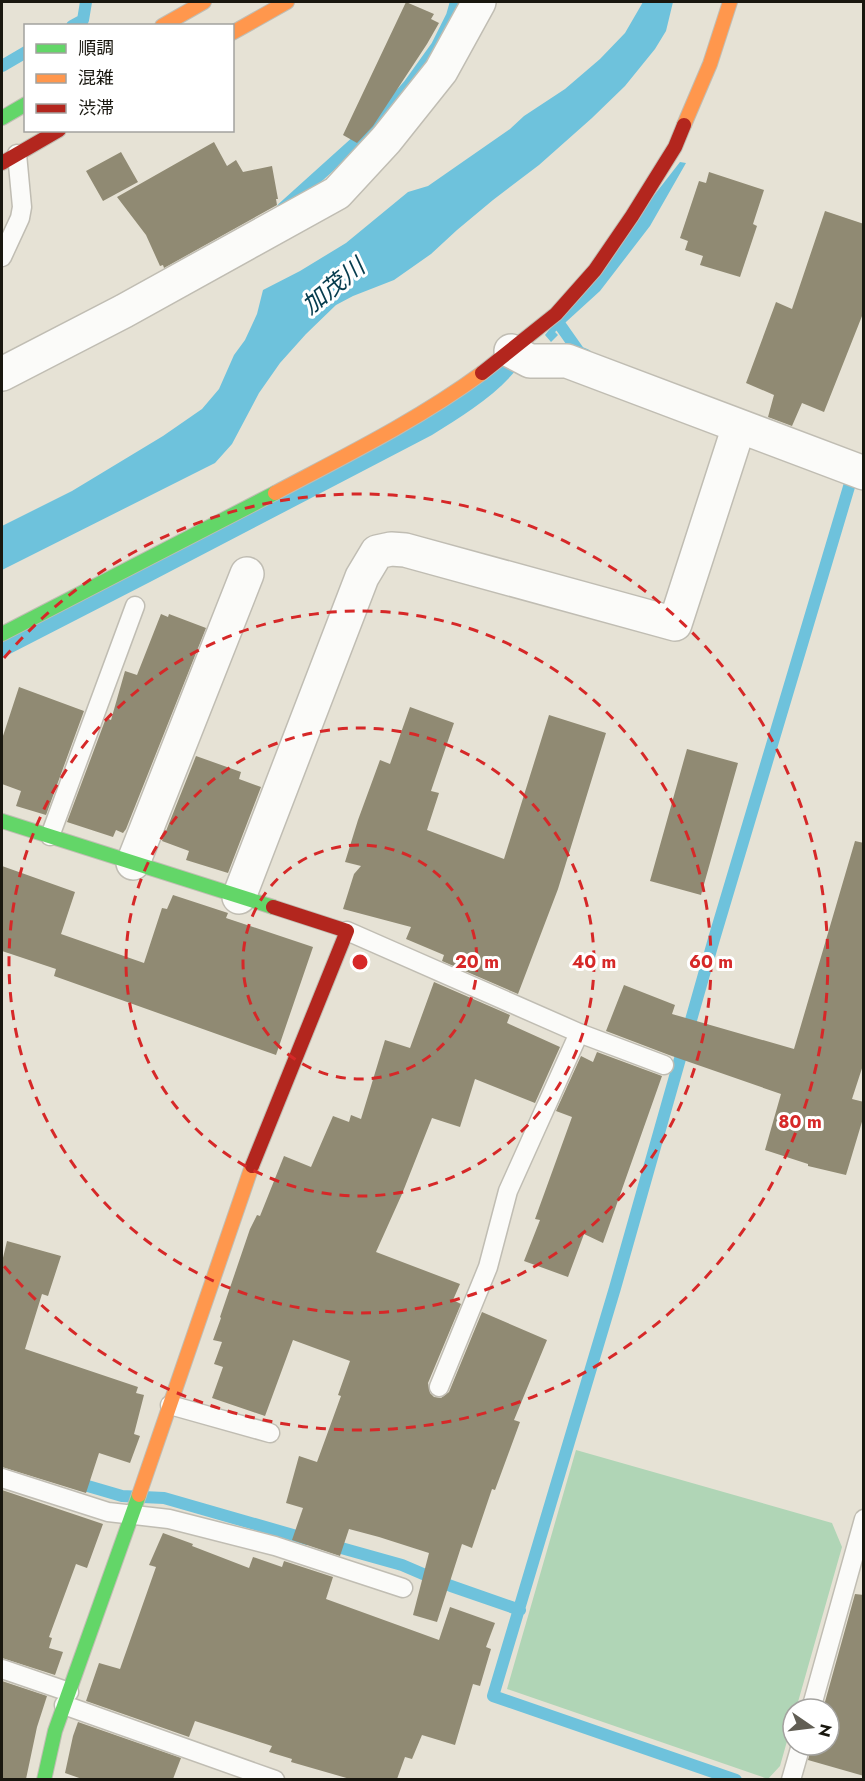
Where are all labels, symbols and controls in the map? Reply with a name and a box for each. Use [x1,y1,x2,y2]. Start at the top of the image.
legend [24,24,234,132]
text: 順調 [78,35,114,61]
text: 混雑 [78,65,114,91]
text: 渋滞 [78,95,114,121]
water label: 加茂川 [294,248,374,322]
text: 20 m [455,949,499,975]
text: 40 m [572,949,616,975]
text: 60 m [689,949,733,975]
centre of rings [350,952,370,972]
text: 80 m [778,1109,822,1135]
north arrow [781,1697,841,1757]
text: N [812,1722,838,1739]

